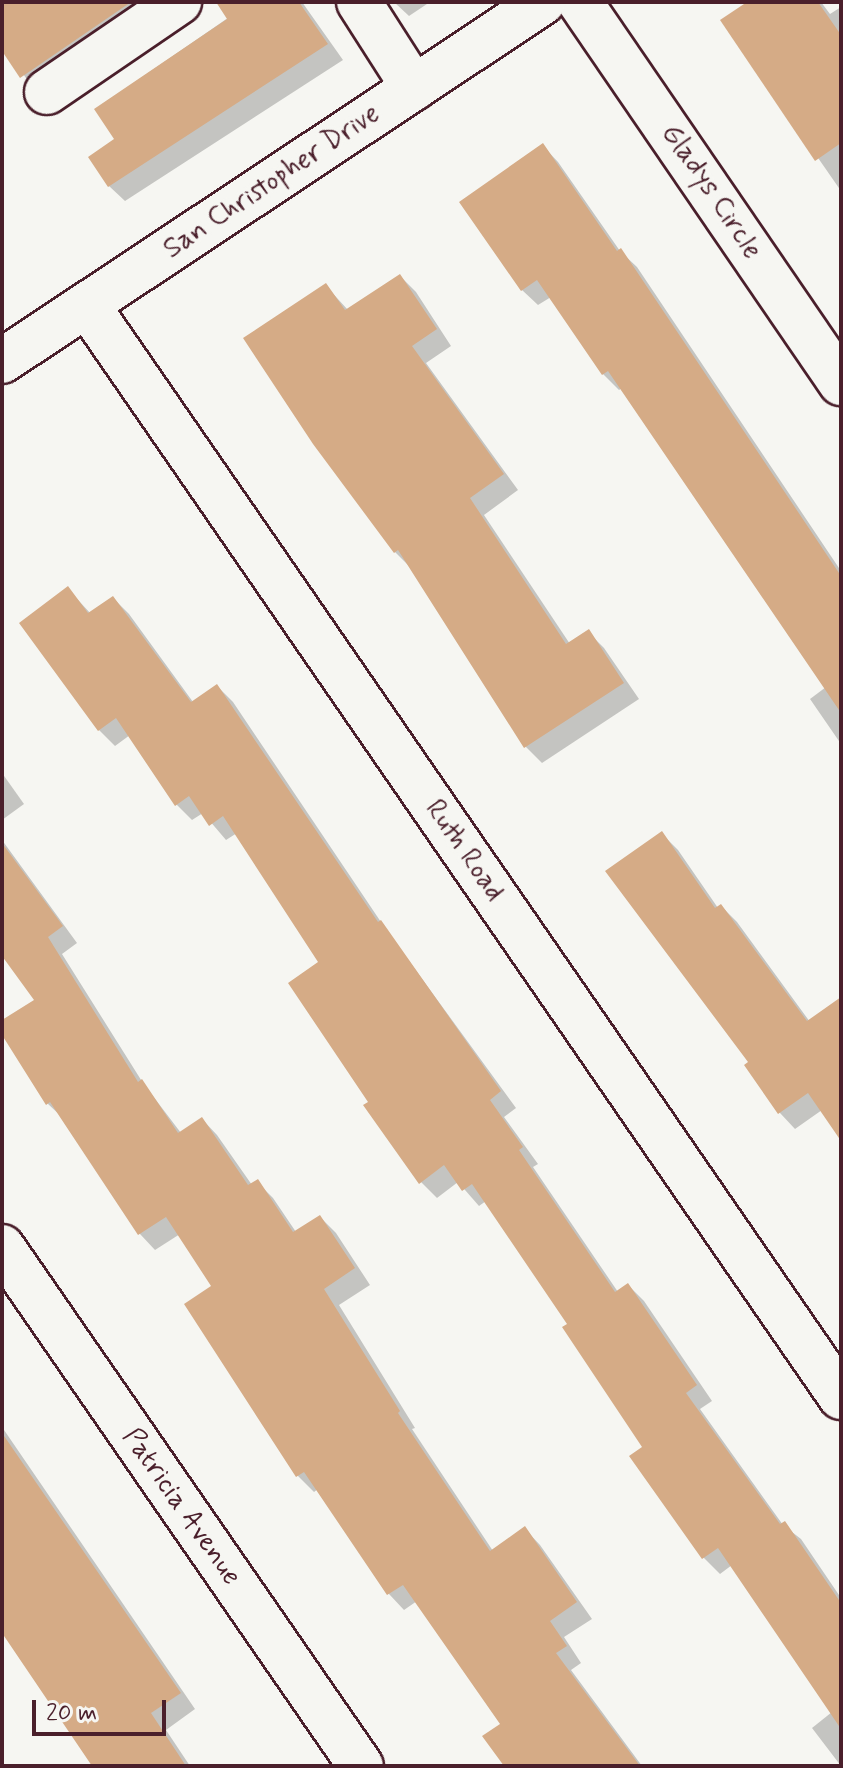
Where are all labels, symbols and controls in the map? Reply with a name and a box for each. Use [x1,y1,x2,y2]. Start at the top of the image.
street label: San Christopher Drive [156,96,388,268]
street label: Gladys Circle [653,118,769,266]
street label: Ruth Road [417,794,511,908]
street label: Patricia Avenue [113,1420,249,1594]
scale bar [36,1684,170,1734]
text: 20 m [46,1698,97,1729]

